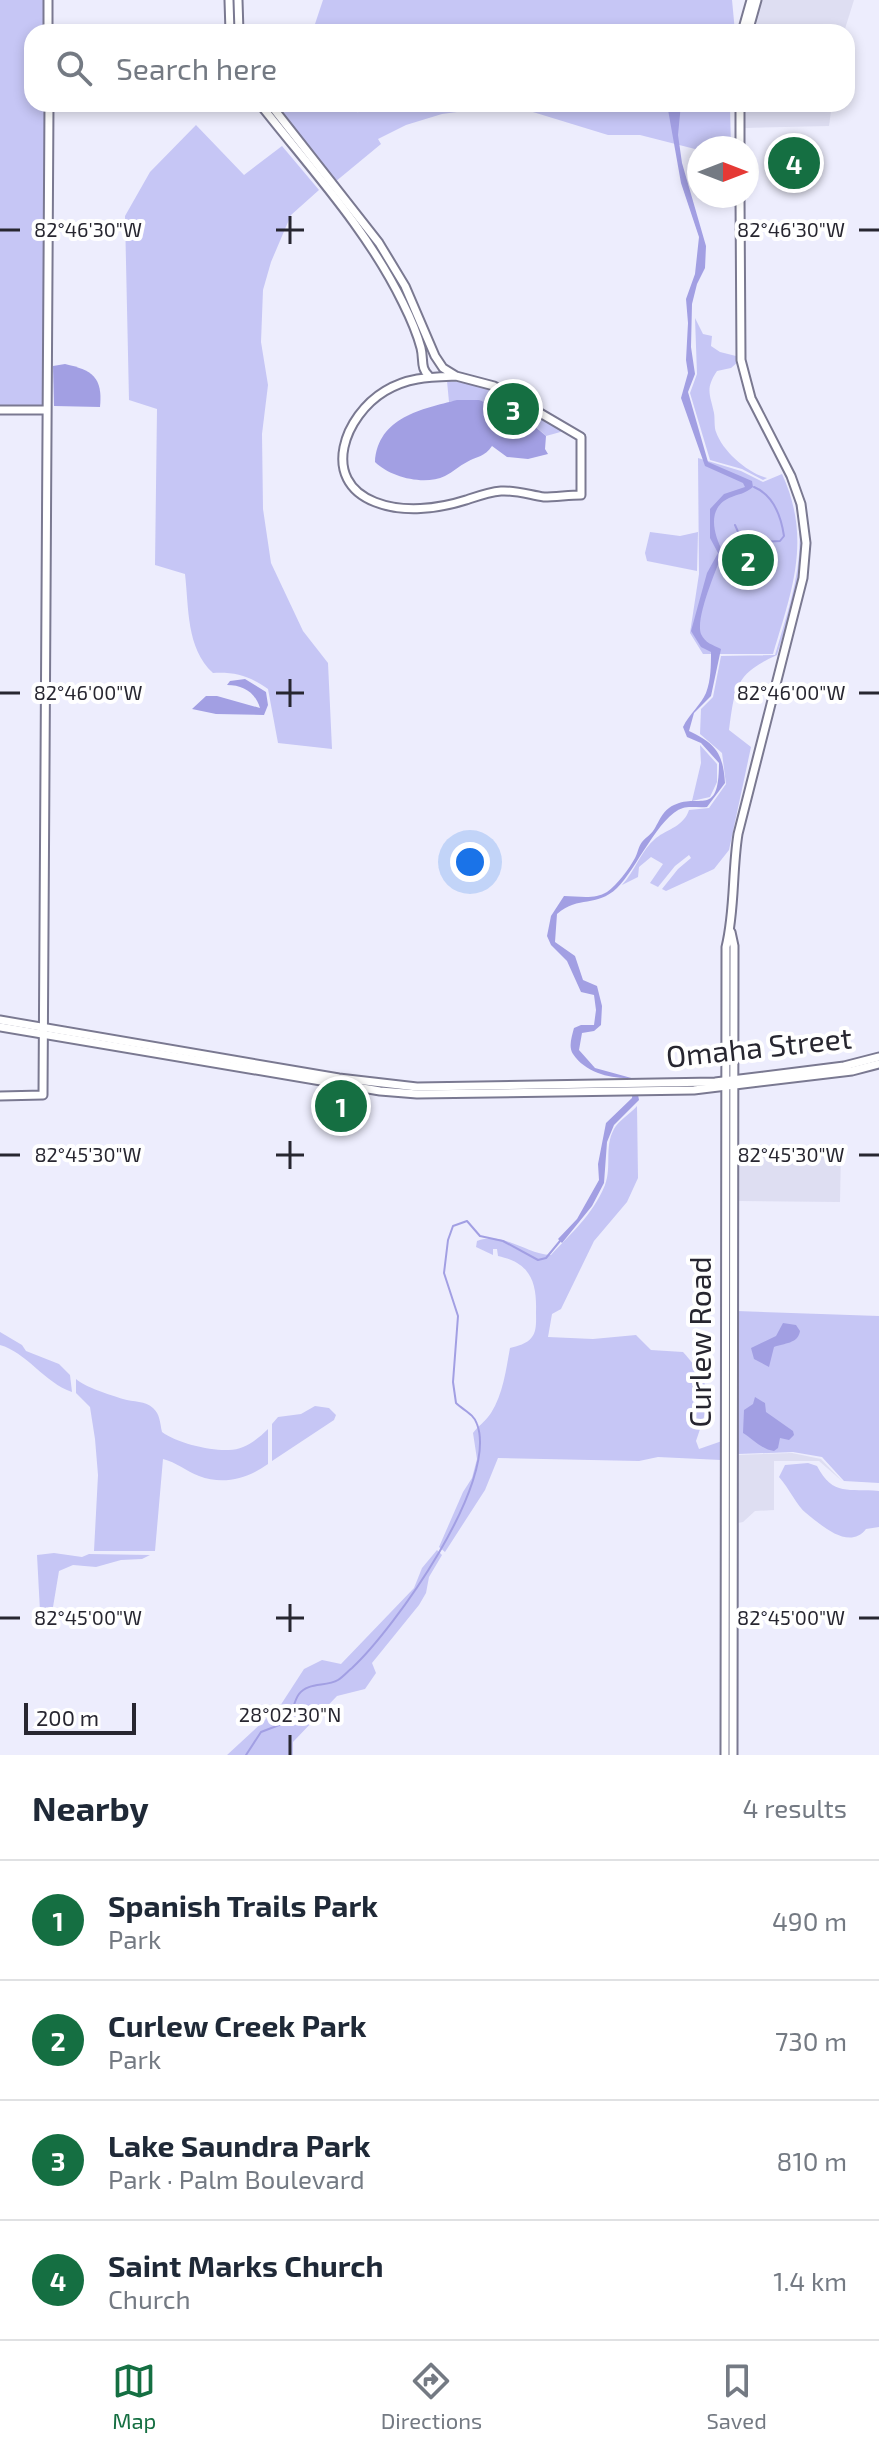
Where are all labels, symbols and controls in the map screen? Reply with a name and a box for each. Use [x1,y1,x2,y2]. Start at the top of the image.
search box [24,24,855,112]
icon: search [52,46,96,90]
text: Search here [116,50,277,86]
pin: 4 [768,133,820,193]
north arrow [687,136,759,208]
text: 82°46'30"W [34,217,142,241]
text: 82°46'30"W [737,217,845,241]
pin: 3 [487,379,539,439]
pin: 2 [722,530,774,590]
text: 82°46'00"W [34,680,142,704]
text: 82°46'00"W [737,680,845,704]
your location [450,842,490,882]
street label: Omaha Street [664,1018,854,1074]
pin: 1 [315,1076,367,1136]
text: 82°45'30"W [34,1142,142,1166]
text: 82°45'30"W [737,1142,845,1166]
street label: Curlew Road [681,1256,717,1428]
text: 82°45'00"W [34,1605,142,1629]
text: 82°45'00"W [737,1605,845,1629]
scale bar [24,1699,136,1735]
text: 28°02'30"N [239,1702,341,1726]
text: 200 m [36,1704,99,1730]
text: Nearby [32,1787,149,1828]
text: 4 results [742,1792,847,1823]
text: Spanish Trails Park [108,1887,378,1923]
text: 1 [52,1905,64,1936]
text: 490 m [772,1905,847,1936]
text: Park [108,1923,161,1954]
text: Curlew Creek Park [108,2007,367,2043]
text: 2 [50,2025,66,2056]
text: 730 m [775,2025,847,2056]
text: Park [108,2043,161,2074]
text: Lake Saundra Park [108,2127,371,2163]
text: 3 [51,2145,65,2176]
text: 810 m [777,2145,847,2176]
text: Park · Palm Boulevard [108,2163,365,2194]
text: Saint Marks Church [108,2247,384,2283]
text: 4 [50,2265,66,2296]
text: 1.4 km [773,2265,847,2296]
text: Church [108,2283,191,2314]
tab: Map [112,2359,156,2433]
tab: Directions [381,2359,482,2433]
tab: Saved [706,2359,767,2433]

